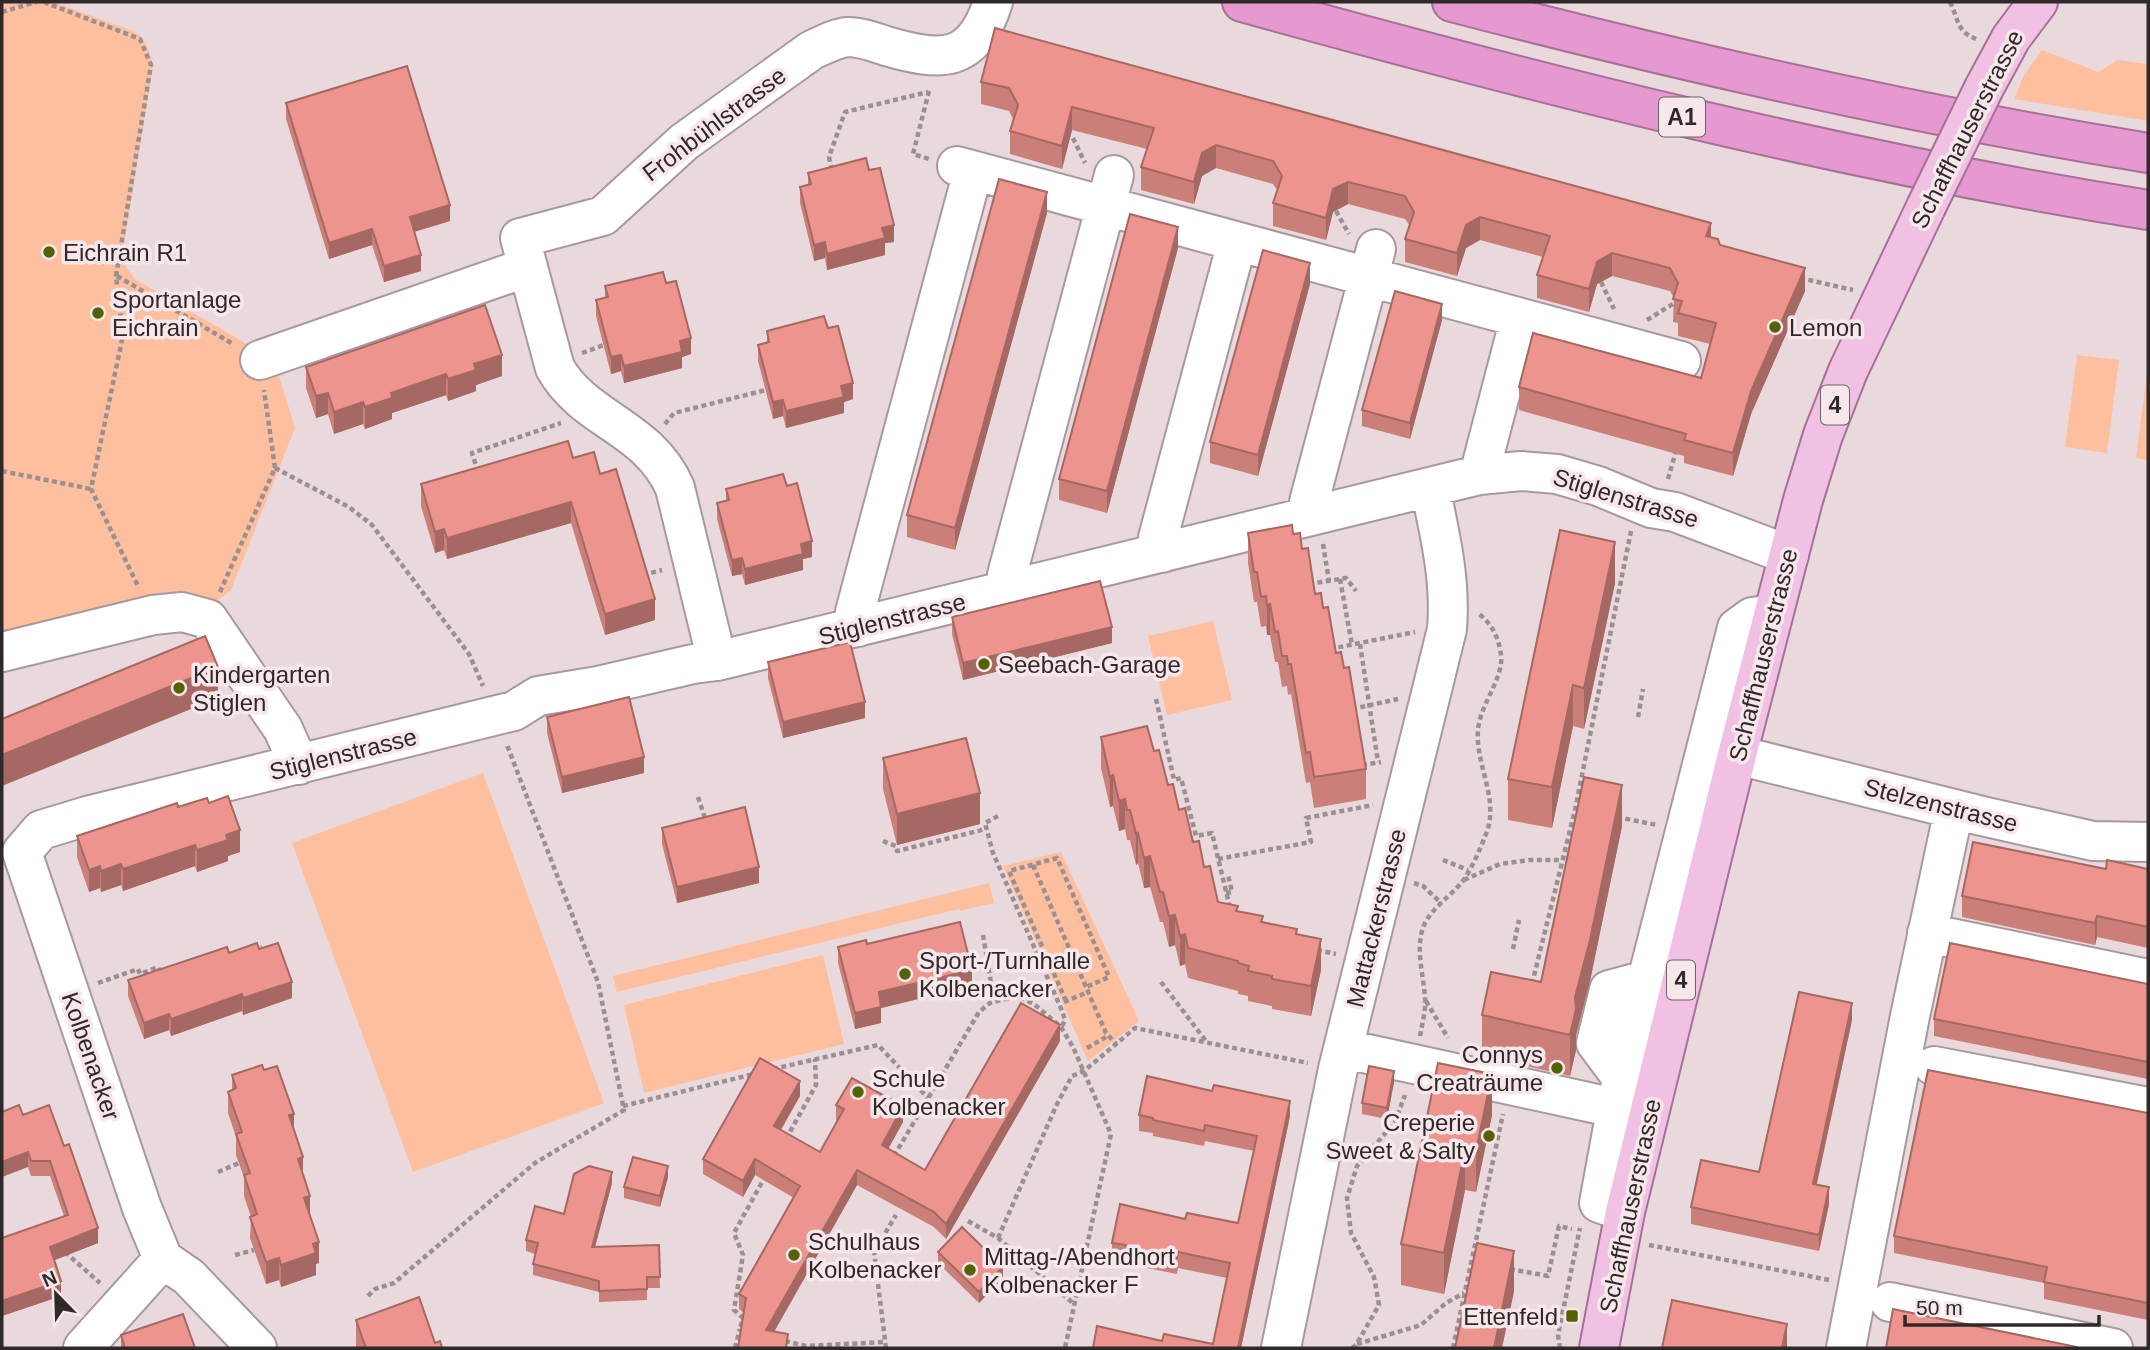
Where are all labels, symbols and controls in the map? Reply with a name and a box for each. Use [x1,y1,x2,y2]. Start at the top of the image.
street label: Schaffhauserstrasse [1905,26,2029,232]
street label: Frohbühlstrasse [637,61,791,187]
road number: A1 [1659,98,1705,136]
place label: Eichrain R1 [63,239,187,266]
marker: Eichrain R1 [41,244,57,260]
place label: Sportanlage Eichrain [112,286,241,341]
marker: Sportanlage Eichrain [90,305,106,321]
place label: Lemon [1789,314,1862,341]
marker: Lemon [1767,319,1783,335]
road number: 4 [1821,386,1849,424]
street label: Stiglenstrasse [1550,463,1702,533]
street label: Schaffhauserstrasse [1723,546,1803,764]
street label: Stiglenstrasse [816,588,968,650]
place label: Seebach-Garage [998,651,1181,678]
marker: Seebach-Garage [976,656,992,672]
place label: Kindergarten Stiglen [193,661,330,716]
marker: Kindergarten Stiglen [171,680,187,696]
street label: Stiglenstrasse [267,723,419,785]
street label: Stelzenstrasse [1861,773,2021,837]
street label: Mattackerstrasse [1341,826,1411,1010]
place label: Sport-/Turnhalle Kolbenacker [919,947,1090,1002]
road number: 4 [1667,960,1695,1000]
marker: Sport-/Turnhalle Kolbenacker [897,966,913,982]
street label: Kolbenacker [57,989,125,1123]
place label: Connys Creaträume [1416,1041,1543,1096]
marker: Connys Creaträume [1549,1060,1565,1076]
place label: Schule Kolbenacker [872,1065,1005,1120]
marker: Schule Kolbenacker [850,1084,866,1100]
street label: Schaffhauserstrasse [1594,1096,1666,1316]
place label: Creperie Sweet & Salty [1326,1109,1475,1164]
marker: Creperie Sweet & Salty [1481,1128,1497,1144]
place label: Schulhaus Kolbenacker [808,1228,941,1283]
place label: Mittag-/Abendhort Kolbenacker F [984,1243,1175,1298]
marker: Schulhaus Kolbenacker [786,1247,802,1263]
north arrow [21,1259,91,1329]
marker: Mittag-/Abendhort Kolbenacker F [962,1262,978,1278]
text: N [39,1266,60,1291]
scale bar [1905,1284,2099,1328]
text: 50 m [1916,1296,1963,1319]
place label: Ettenfeld [1463,1303,1558,1330]
marker: Ettenfeld [1564,1308,1580,1324]

